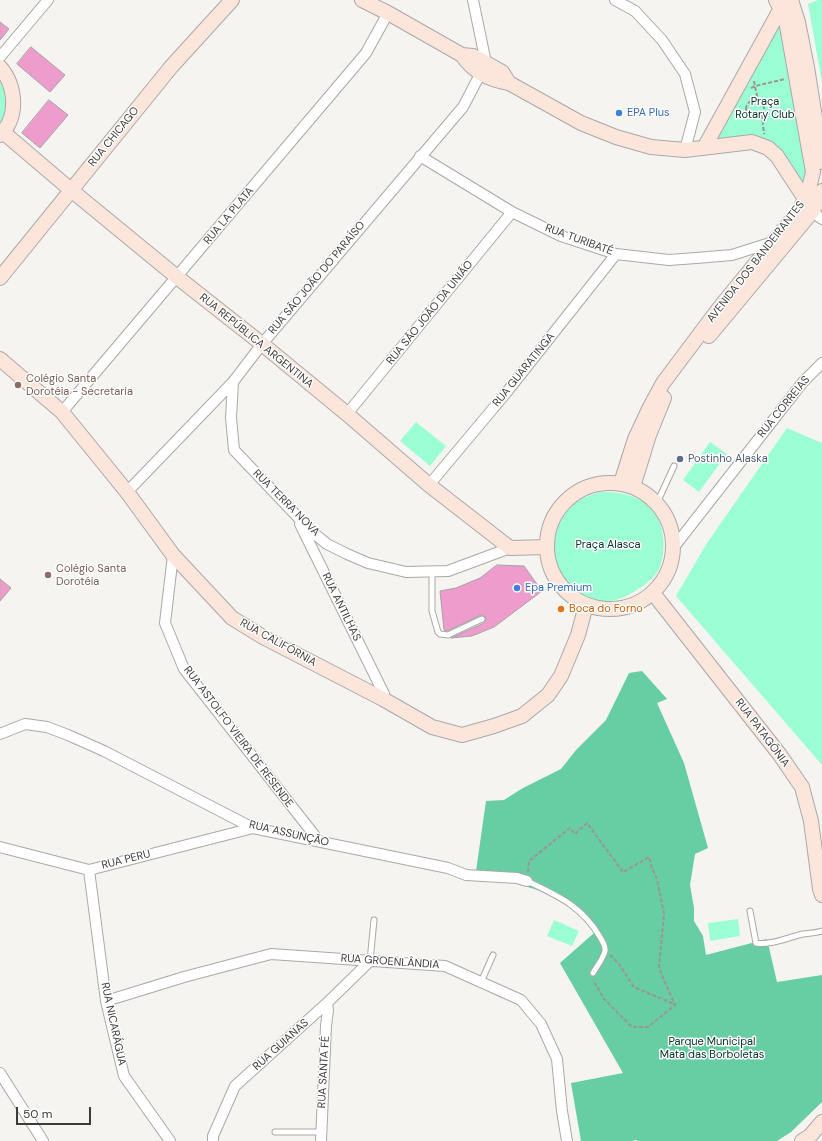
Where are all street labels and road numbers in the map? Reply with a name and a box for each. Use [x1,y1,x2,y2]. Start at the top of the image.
street label: RUA CHICAGO [86,104,142,170]
street label: RUA LA PLATA [201,185,257,247]
street label: AVENIDA DOS BANDEIRANTES [704,199,808,325]
street label: RUA SÃO JOÃO DO PARAÍSO [266,219,368,337]
street label: RUA TURIBATÉ [543,222,615,258]
street label: RUA SÃO JOÃO DA UNIÃO [384,258,476,368]
street label: RUA REPÚBLICA ARGENTINA [196,291,316,391]
street label: RUA GUARATINGA [490,330,558,410]
street label: RUA CORREIAS [755,373,813,441]
street label: RUA TERRA NOVA [250,467,322,539]
street label: RUA ANTILHAS [319,571,363,643]
street label: RUA CALIFÓRNIA [237,617,319,669]
street label: RUA ASTOLFO VIEIRA DE RESENDE [181,664,295,810]
street label: RUA PATAGÔNIA [732,696,792,770]
street label: RUA ASSUNÇÃO [248,818,330,850]
street label: RUA PERU [100,848,152,872]
street label: RUA GROENLÂNDIA [340,952,440,972]
street label: RUA NICARÁGUA [98,981,128,1067]
street label: RUA GUIANAS [250,1017,312,1073]
street label: RUA SANTA FÉ [316,1035,332,1109]

